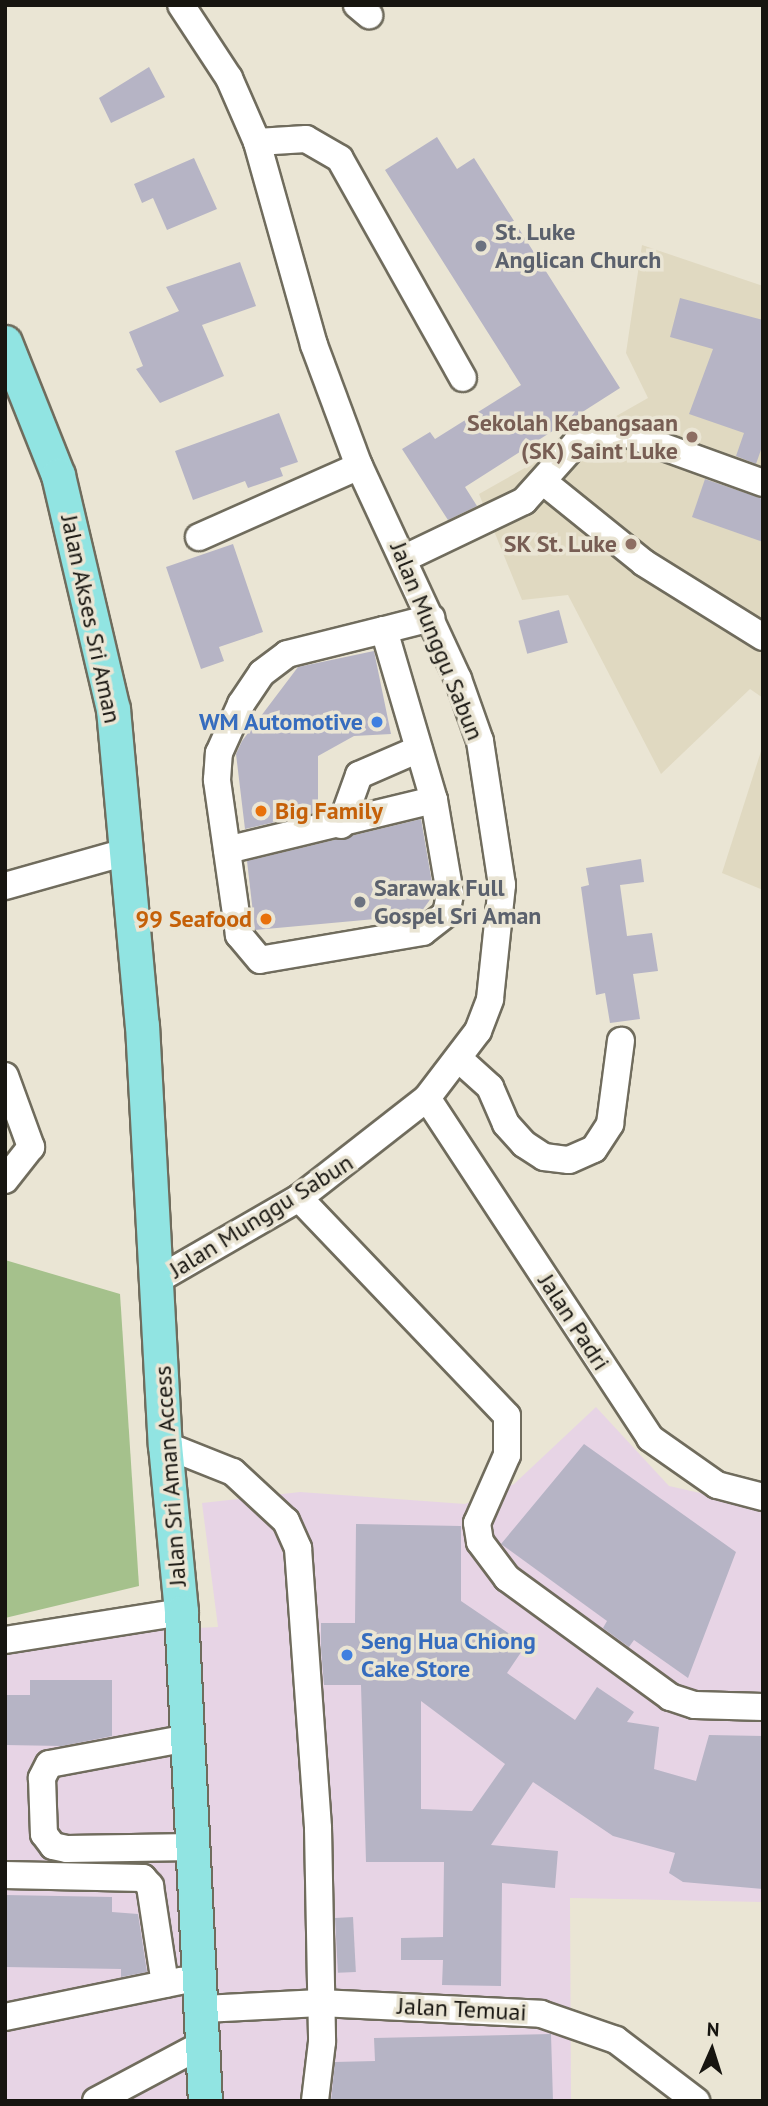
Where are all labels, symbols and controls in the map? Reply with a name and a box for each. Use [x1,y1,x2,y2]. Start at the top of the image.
place label: St. Luke Anglican Church [495,218,662,274]
marker: St. Luke Anglican Church [473,238,489,254]
place label: Sekolah Kebangsaan (SK) Saint Luke [467,409,678,465]
marker: Sekolah Kebangsaan (SK) Saint Luke [684,429,700,445]
street label: Jalan Akses Sri Aman [55,511,127,727]
place label: SK St. Luke [501,530,617,558]
marker: SK St. Luke [623,536,639,552]
street label: Jalan Munggu Sabun [384,538,490,744]
place label: WM Automotive [198,708,363,736]
marker: WM Automotive [369,714,385,730]
place label: Big Family [275,797,383,825]
marker: Big Family [253,803,269,819]
place label: Sarawak Full Gospel Sri Aman [374,874,542,930]
marker: Sarawak Full Gospel Sri Aman [352,894,368,910]
place label: 99 Seafood [136,905,252,933]
marker: 99 Seafood [258,911,274,927]
street label: Jalan Munggu Sabun [164,1148,358,1284]
street label: Jalan Padri [532,1268,616,1376]
street label: Jalan Sri Aman Access [148,1364,192,1588]
place label: Seng Hua Chiong Cake Store [361,1627,536,1683]
marker: Seng Hua Chiong Cake Store [339,1647,355,1663]
street label: Jalan Temuai [396,1991,528,2027]
north arrow [677,2015,747,2085]
text: N [706,2017,720,2041]

